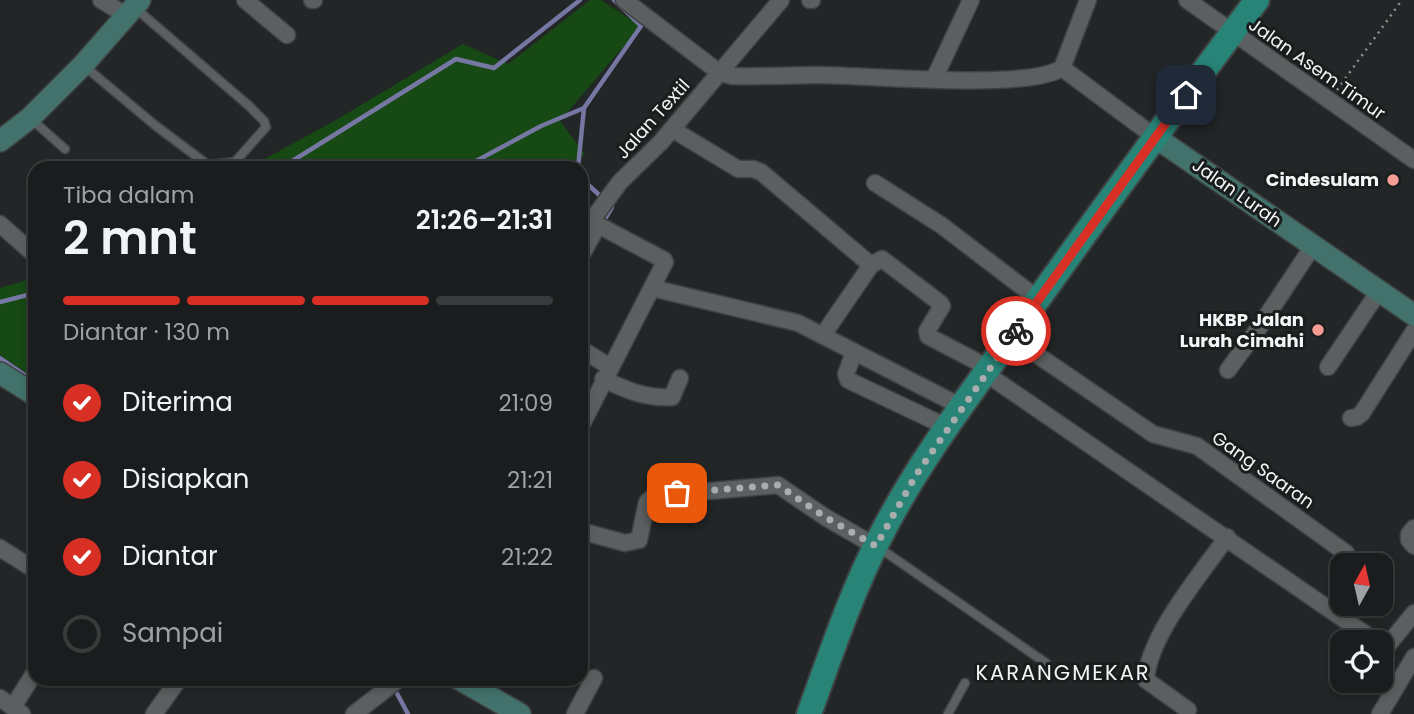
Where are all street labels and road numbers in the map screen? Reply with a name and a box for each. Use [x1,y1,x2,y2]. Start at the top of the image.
street label: Jalan Asem Timur [1244,12,1391,125]
street label: Jalan Textil [610,73,695,164]
street label: Jalan Lurah [1187,152,1287,233]
street label: Gang Saaran [1207,425,1320,514]

